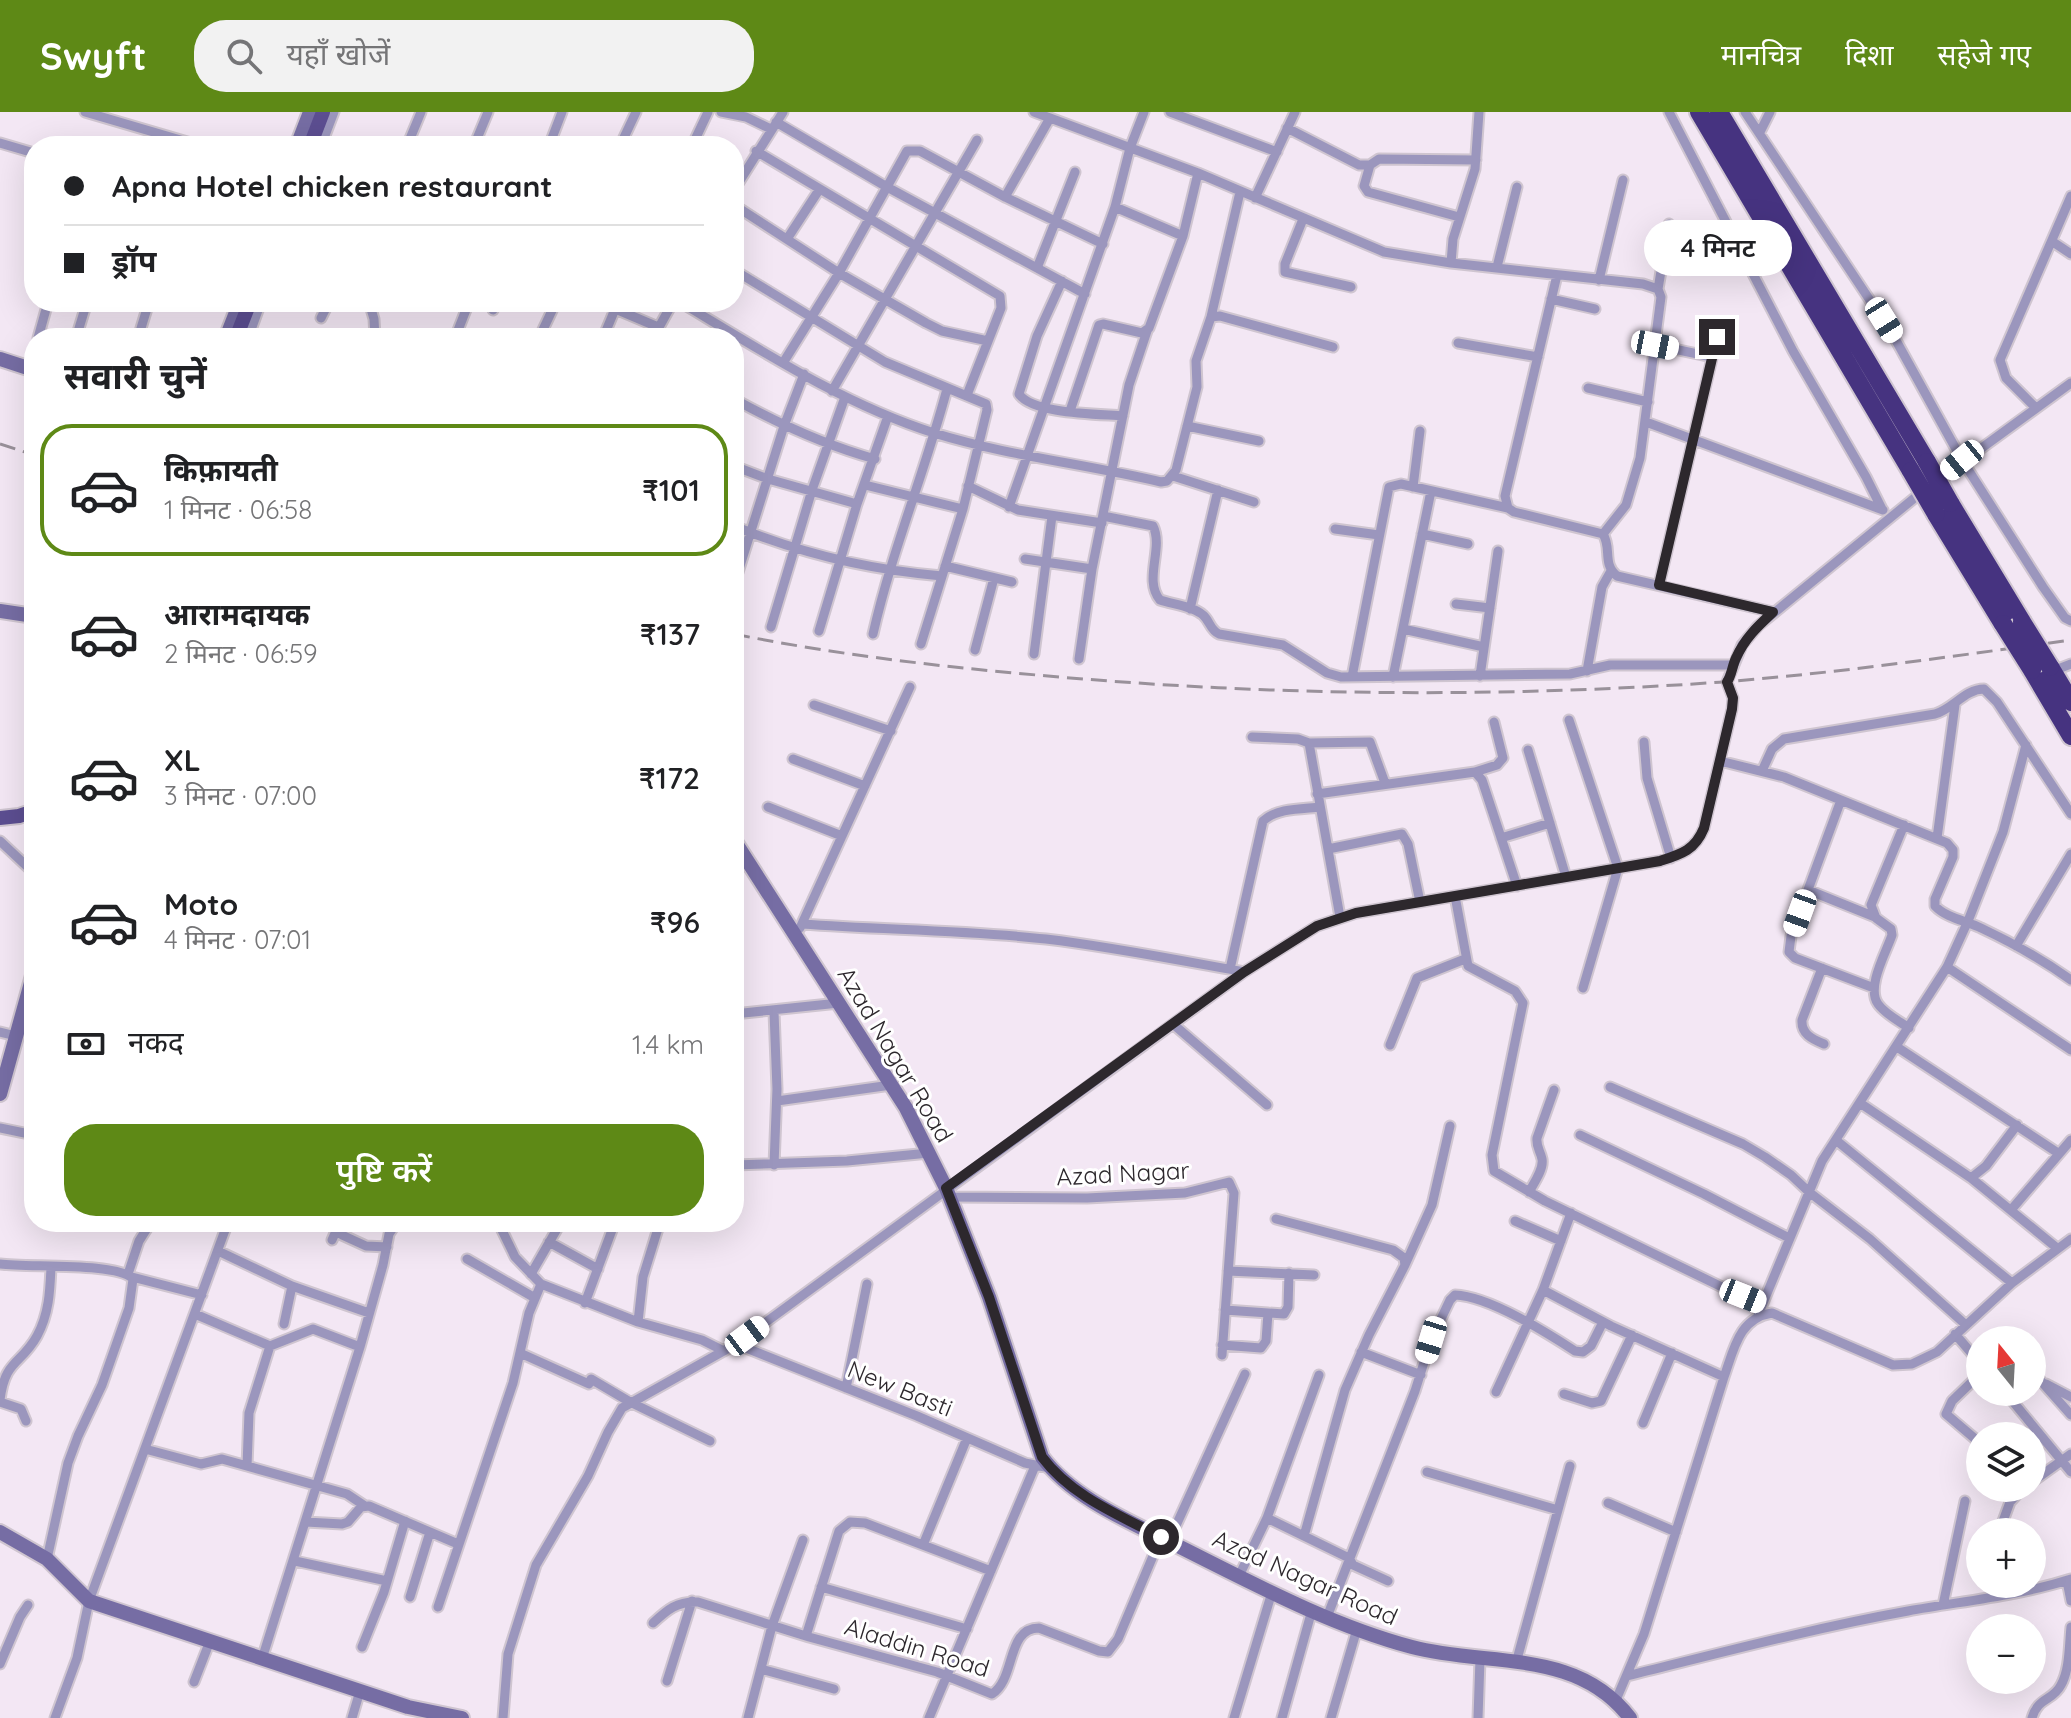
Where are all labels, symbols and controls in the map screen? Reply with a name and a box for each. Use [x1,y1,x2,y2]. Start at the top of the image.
search box [194,20,754,92]
text: Swyft [40,32,146,80]
icon: search [222,34,266,78]
text: यहाँ खोजें [286,35,390,73]
text: मानचित्र [1721,37,1801,72]
text: दिशा [1845,37,1894,72]
text: सहेजे गए [1938,37,2031,72]
text: Apna Hotel chicken restaurant [112,167,553,205]
callout: 4 मिनट [1643,221,1791,277]
text: 4 मिनट [1681,231,1755,264]
text: ड्रॉप [112,242,156,280]
car [1861,293,1907,347]
route end [1699,319,1735,355]
car [1629,329,1681,361]
text: सवारी चुनें [64,353,207,398]
car [1936,436,1988,484]
text: किफ़ायती [164,451,278,489]
icon: car [68,454,140,526]
text: ₹101 [642,471,700,509]
text: 1 मिनट · 06:58 [164,493,312,526]
text: आरामदायक [164,595,310,633]
icon: car [68,598,140,670]
text: ₹137 [640,615,700,653]
text: 2 मिनट · 06:59 [164,637,318,670]
text: XL [164,741,201,779]
icon: car [68,742,140,814]
text: ₹172 [639,759,700,797]
text: 3 मिनट · 07:00 [164,779,317,812]
text: Moto [164,885,238,923]
icon: car [68,886,140,958]
car [1781,886,1819,940]
text: ₹96 [650,903,700,941]
text: 4 मिनट · 07:01 [164,923,311,956]
street label: Azad Nagar Road [832,961,960,1148]
icon: cash [64,1022,108,1066]
text: नकद [128,1023,184,1061]
text: 1.4 km [632,1028,704,1061]
button: पुष्टि करें [64,1124,704,1216]
street label: Azad Nagar [1056,1155,1190,1191]
car [1716,1276,1770,1316]
car [721,1312,773,1360]
car [1413,1314,1449,1366]
north arrow [1966,1326,2046,1406]
map controls [1966,1326,2046,1694]
street label: New Basti [844,1354,957,1423]
button: layers [1966,1422,2046,1502]
button: + [1966,1518,2046,1598]
route start [1143,1519,1179,1555]
street label: Azad Nagar Road [1208,1523,1403,1631]
street label: Aladdin Road [841,1611,993,1683]
button: − [1966,1614,2046,1694]

